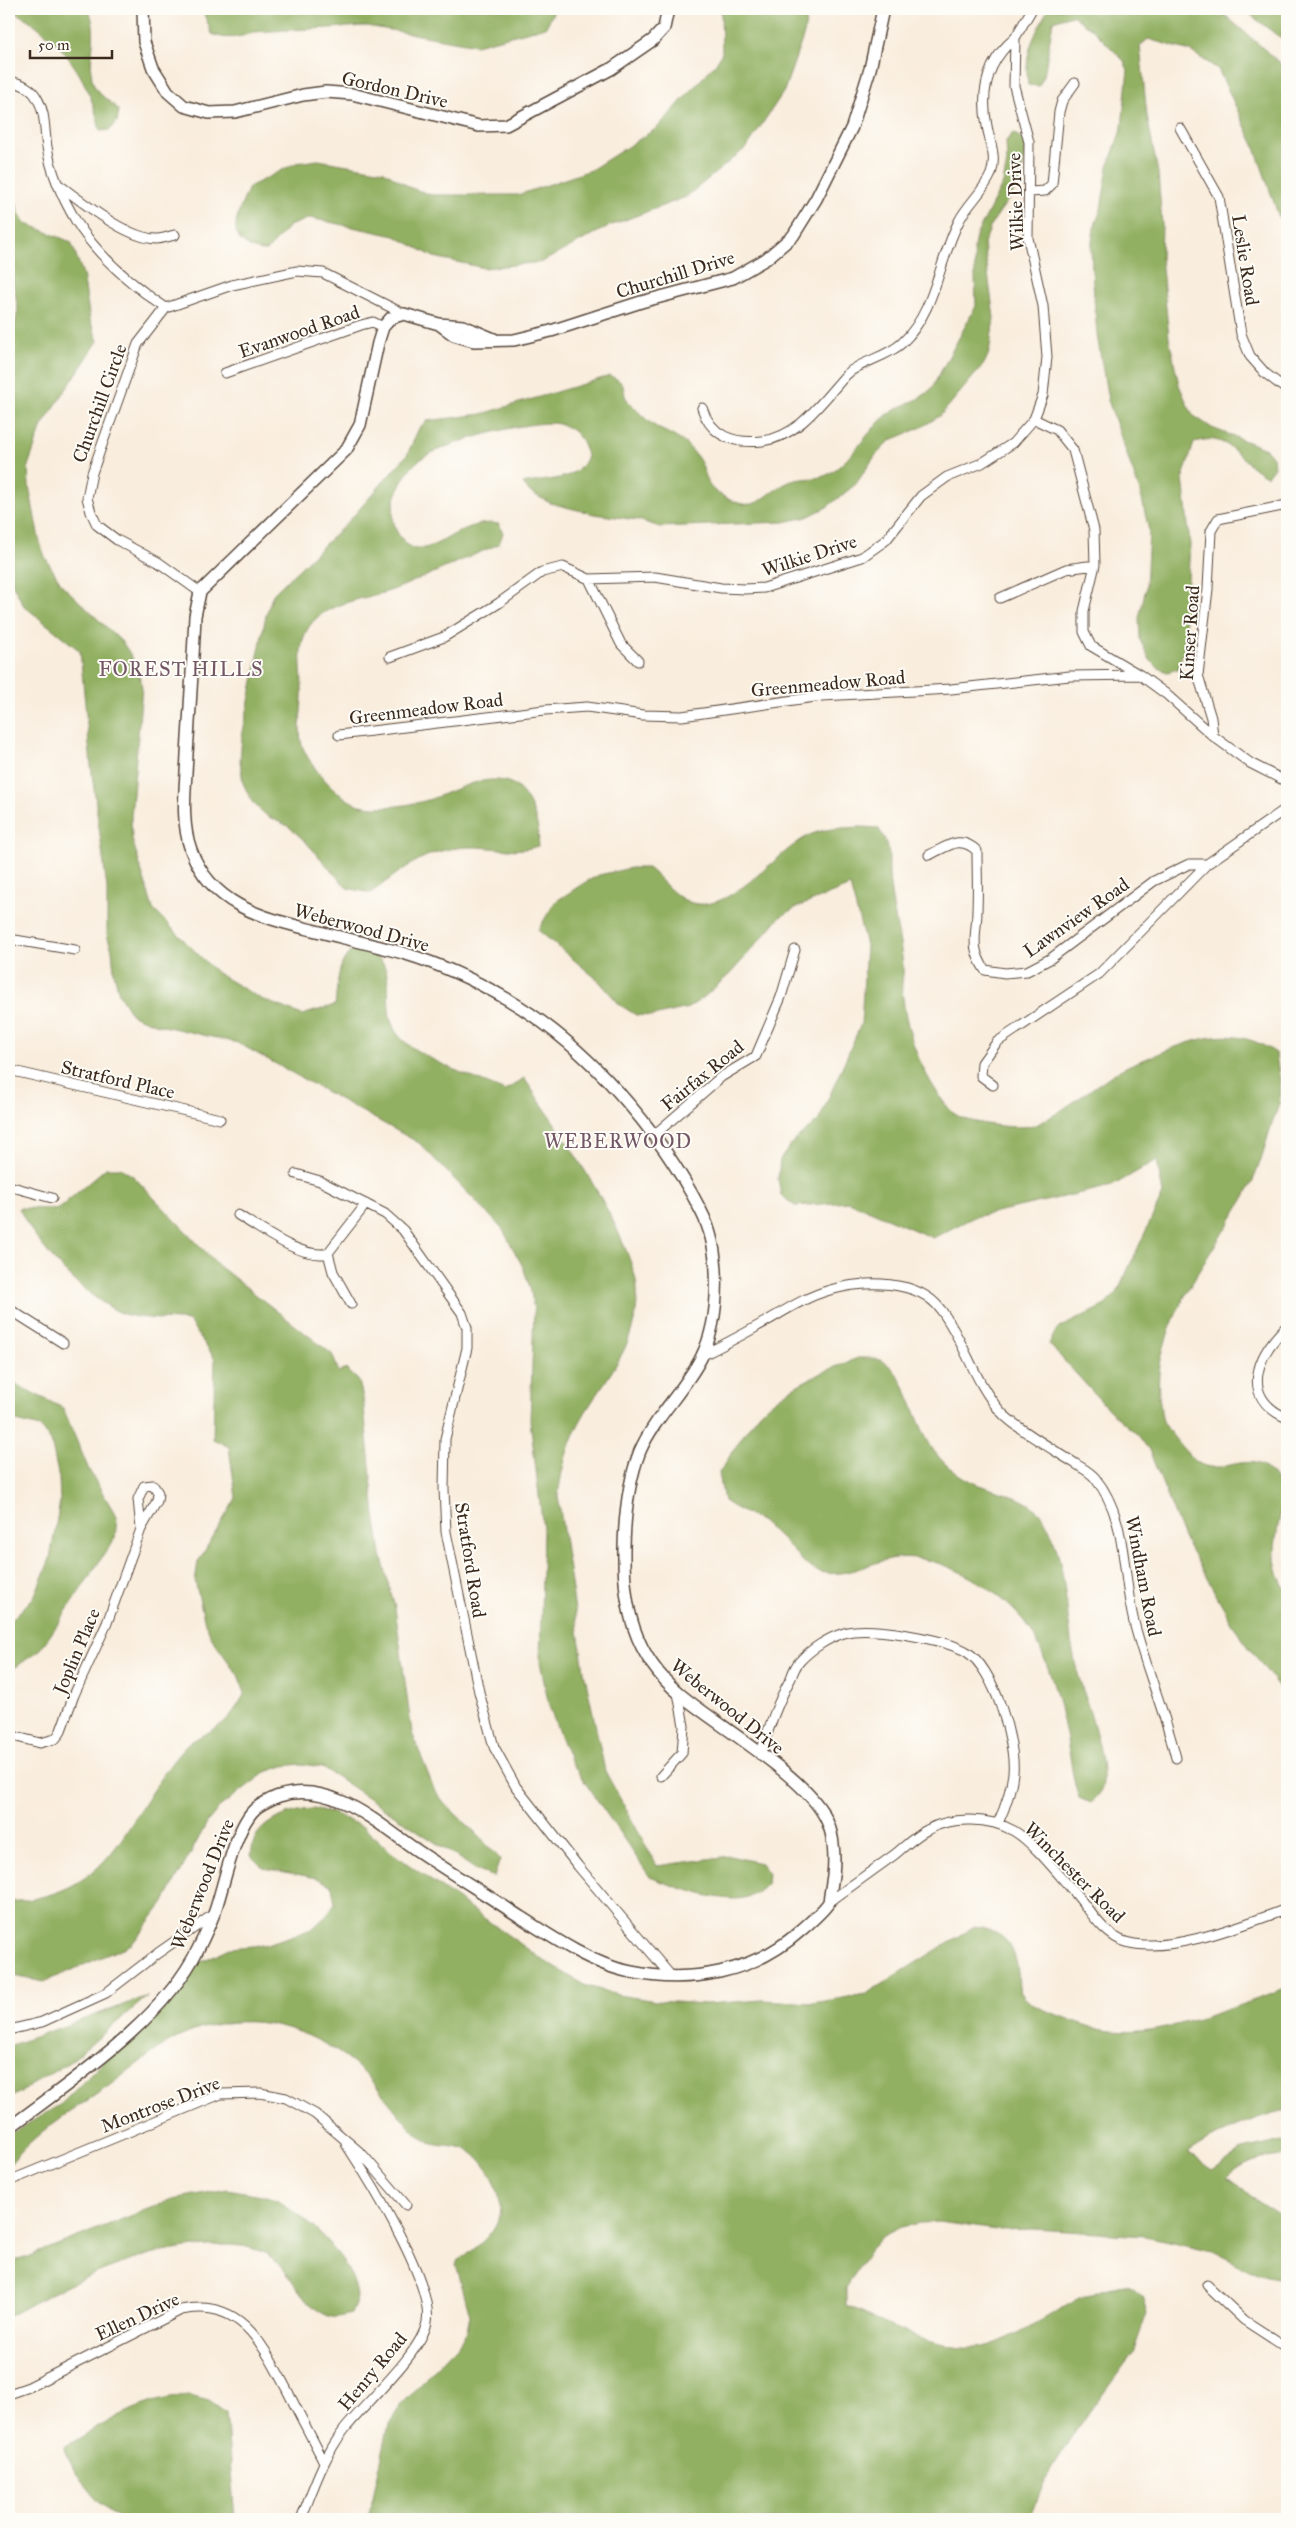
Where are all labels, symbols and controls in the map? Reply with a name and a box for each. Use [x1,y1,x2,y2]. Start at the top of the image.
scale bar [30,28,112,60]
text: 50 m [38,36,70,54]
street label: Gordon Drive [340,66,450,113]
street label: Wilkie Drive [1002,152,1029,252]
street label: Leslie Road [1227,213,1264,308]
street label: Churchill Drive [613,246,737,303]
street label: Evanwood Road [236,300,363,363]
street label: Churchill Circle [67,340,132,466]
street label: Wilkie Drive [759,529,860,582]
street label: Kinser Road [1175,584,1204,681]
district label: FOREST HILLS [99,657,263,681]
street label: Greenmeadow Road [750,665,907,702]
street label: Greenmeadow Road [348,688,505,729]
street label: Lawnview Road [1019,872,1134,962]
street label: Weberwood Drive [292,898,432,957]
street label: Fairfax Road [656,1035,749,1116]
street label: Stratford Place [59,1055,177,1104]
district label: WEBERWOOD [544,1129,692,1153]
street label: Stratford Road [450,1501,491,1620]
street label: Windham Road [1121,1514,1167,1639]
street label: Joplin Place [47,1605,106,1700]
street label: Weberwood Drive [666,1654,789,1759]
street label: Weberwood Drive [166,1815,239,1953]
street label: Winchester Road [1019,1817,1130,1928]
street label: Montrose Drive [97,2071,223,2138]
street label: Ellen Drive [92,2287,183,2346]
street label: Henry Road [333,2327,412,2415]

